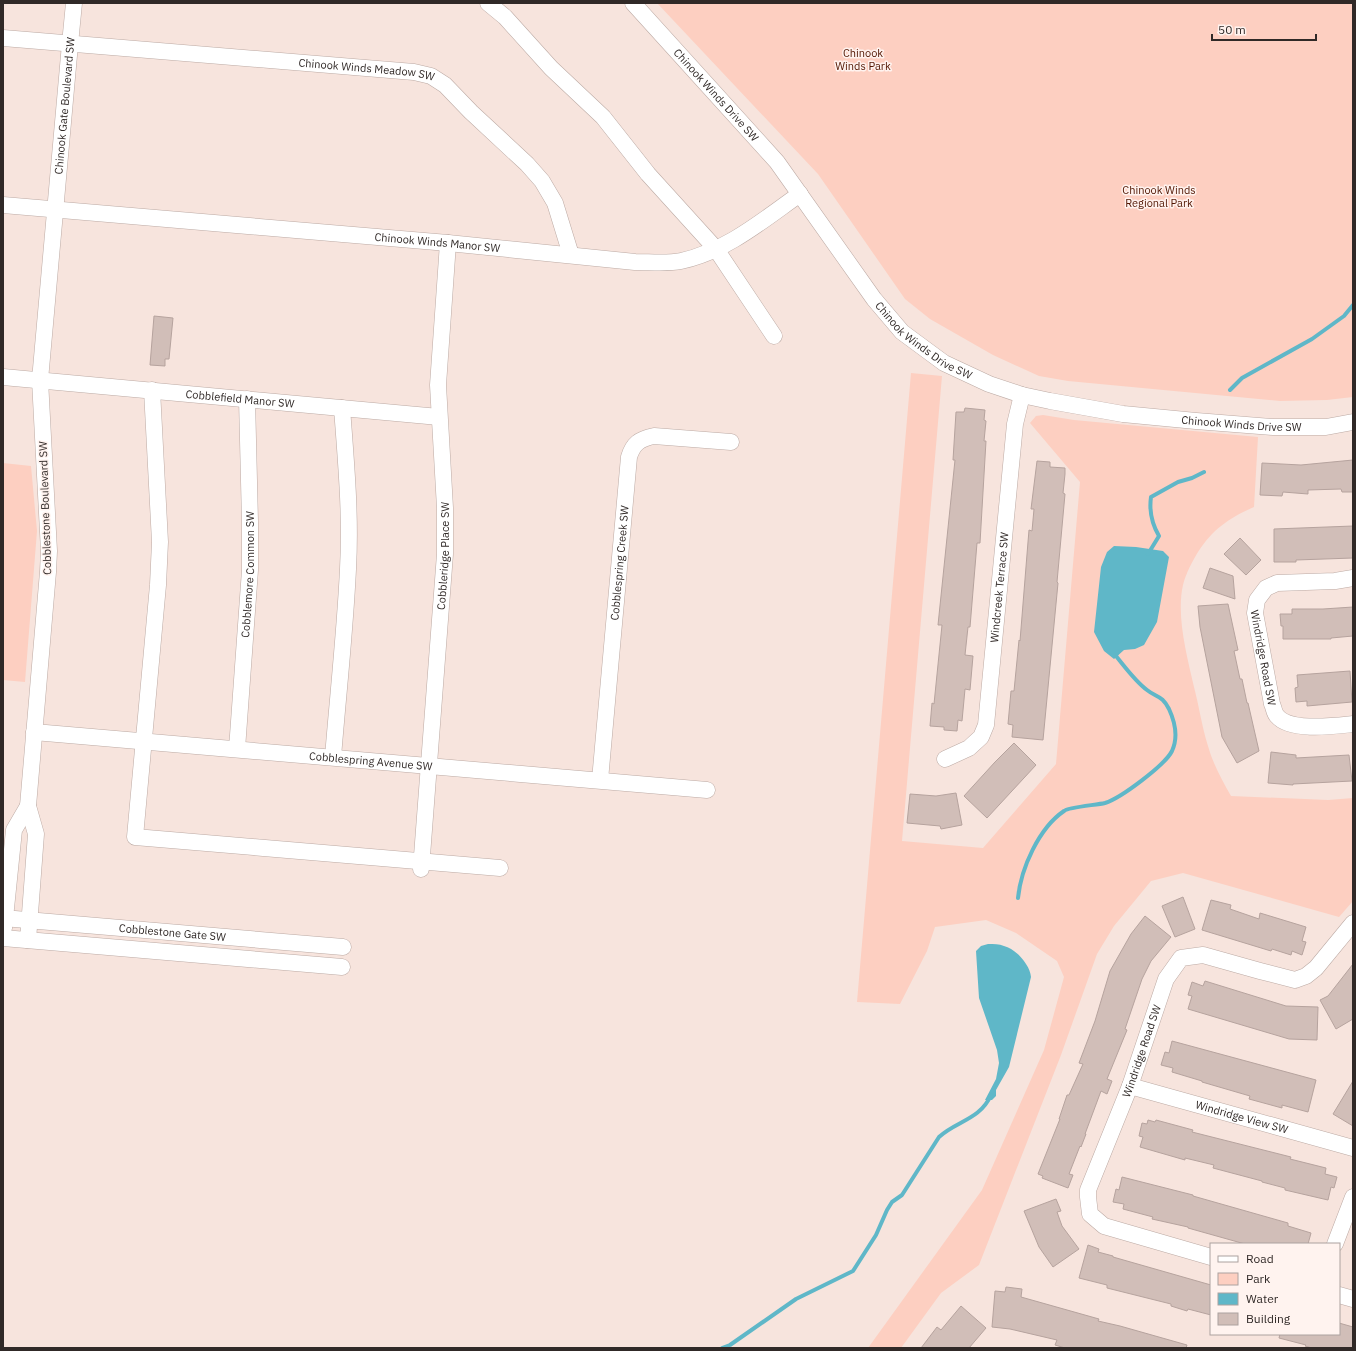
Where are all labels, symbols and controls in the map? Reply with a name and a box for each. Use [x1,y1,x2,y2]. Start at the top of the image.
scale bar [1212,16,1316,42]
text: 50 m [1218,22,1246,37]
street label: Chinook Gate Boulevard SW [51,36,78,175]
street label: Chinook Winds Drive SW [671,46,762,144]
park label: Chinook Winds Park [835,46,891,73]
street label: Chinook Winds Meadow SW [298,55,436,84]
park label: Chinook Winds Regional Park [1122,183,1196,210]
street label: Chinook Winds Manor SW [374,230,501,255]
street label: Chinook Winds Drive SW [872,299,975,382]
street label: Cobblefield Manor SW [185,387,295,411]
street label: Chinook Winds Drive SW [1181,413,1302,434]
street label: Cobblestone Boulevard SW [36,441,54,575]
street label: Cobbleridge Place SW [434,501,452,610]
street label: Cobblespring Creek SW [607,504,632,621]
street label: Cobblemore Common SW [238,511,257,638]
street label: Windcreek Terrace SW [987,531,1012,643]
street label: Windridge Road SW [1248,609,1279,707]
street label: Cobblespring Avenue SW [309,749,433,773]
street label: Cobblestone Gate SW [118,921,227,944]
street label: Windridge Road SW [1119,1003,1164,1099]
street label: Windridge View SW [1194,1098,1290,1137]
legend [1210,1243,1340,1335]
text: Road [1246,1251,1274,1266]
text: Park [1246,1271,1271,1286]
text: Water [1246,1291,1279,1306]
text: Building [1246,1311,1291,1326]

